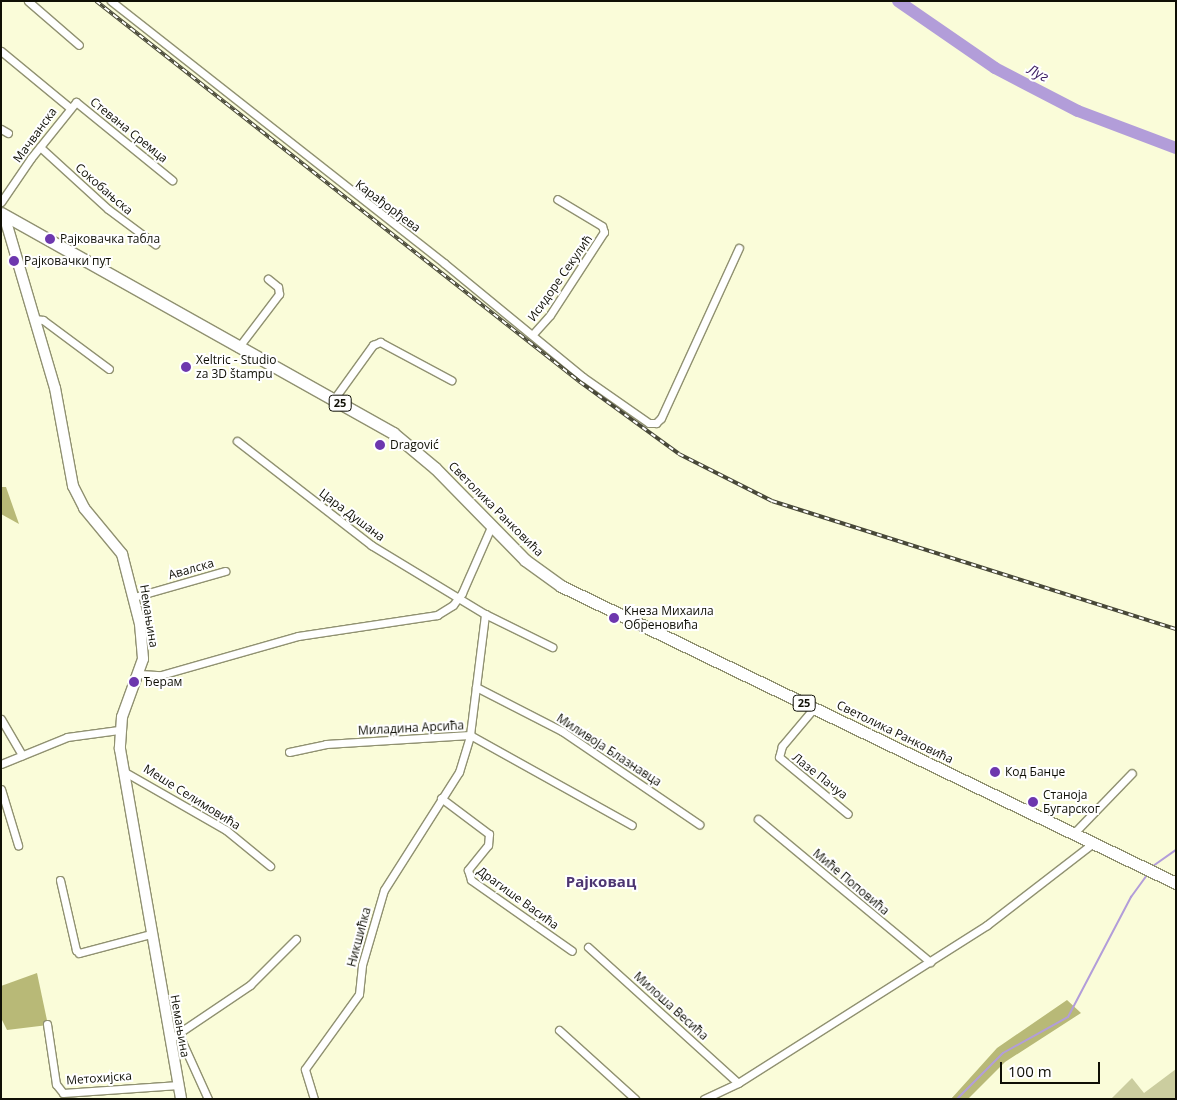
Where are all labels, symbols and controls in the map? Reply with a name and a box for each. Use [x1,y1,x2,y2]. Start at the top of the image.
water label: Луг [1024,61,1052,85]
street label: Стевана Сремца [87,94,171,166]
street label: Мачванска [10,105,60,165]
street label: Сокобањска [72,160,136,218]
street label: Карађорђева [353,177,423,235]
place label: Рајковачка табла [60,232,160,246]
street label: Исидоре Секулић [525,232,595,324]
marker: Рајковачка табла [44,233,56,245]
place label: Рајковачки пут [24,254,111,268]
marker: Рајковачки пут [8,255,20,267]
place label: Xeltric - Studio za 3D štampu [196,353,277,381]
marker: Xeltric - Studio za 3D štampu [180,361,192,373]
road number: 25 [328,394,352,412]
place label: Dragović [390,438,439,452]
marker: Dragović [374,439,386,451]
street label: Светолика Ранковића [446,459,546,559]
street label: Цара Душана [316,486,388,544]
street label: Авалска [167,556,215,582]
street label: Немањина [137,583,161,649]
place label: Кнеза Михаила Обреновића [624,604,714,632]
marker: Кнеза Михаила Обреновића [608,612,620,624]
place label: Ђерам [144,675,182,689]
marker: Ђерам [128,676,140,688]
road number: 25 [792,694,816,711]
street label: Светолика Ранковића [834,697,956,767]
street label: Миливоја Блазнавца [554,711,664,789]
street label: Миладина Арсића [358,718,464,738]
street label: Лазе Пачуа [790,750,850,802]
street label: Меше Селимовића [141,761,243,833]
place label: Код Банџе [1005,765,1065,779]
marker: Код Банџе [989,766,1001,778]
place label: Станоја Бугарског [1043,788,1100,816]
marker: Станоја Бугарског [1027,796,1039,808]
street label: Миће Поповића [810,846,892,918]
street label: Драгише Васића [474,864,562,932]
district label: Рајковац [566,873,636,891]
street label: Никшићка [344,906,374,968]
street label: Милоша Весића [631,969,711,1043]
street label: Немањина [167,993,193,1059]
scale bar [1002,1052,1102,1084]
text: 100 m [1008,1061,1052,1081]
street label: Метохијска [66,1069,132,1087]

